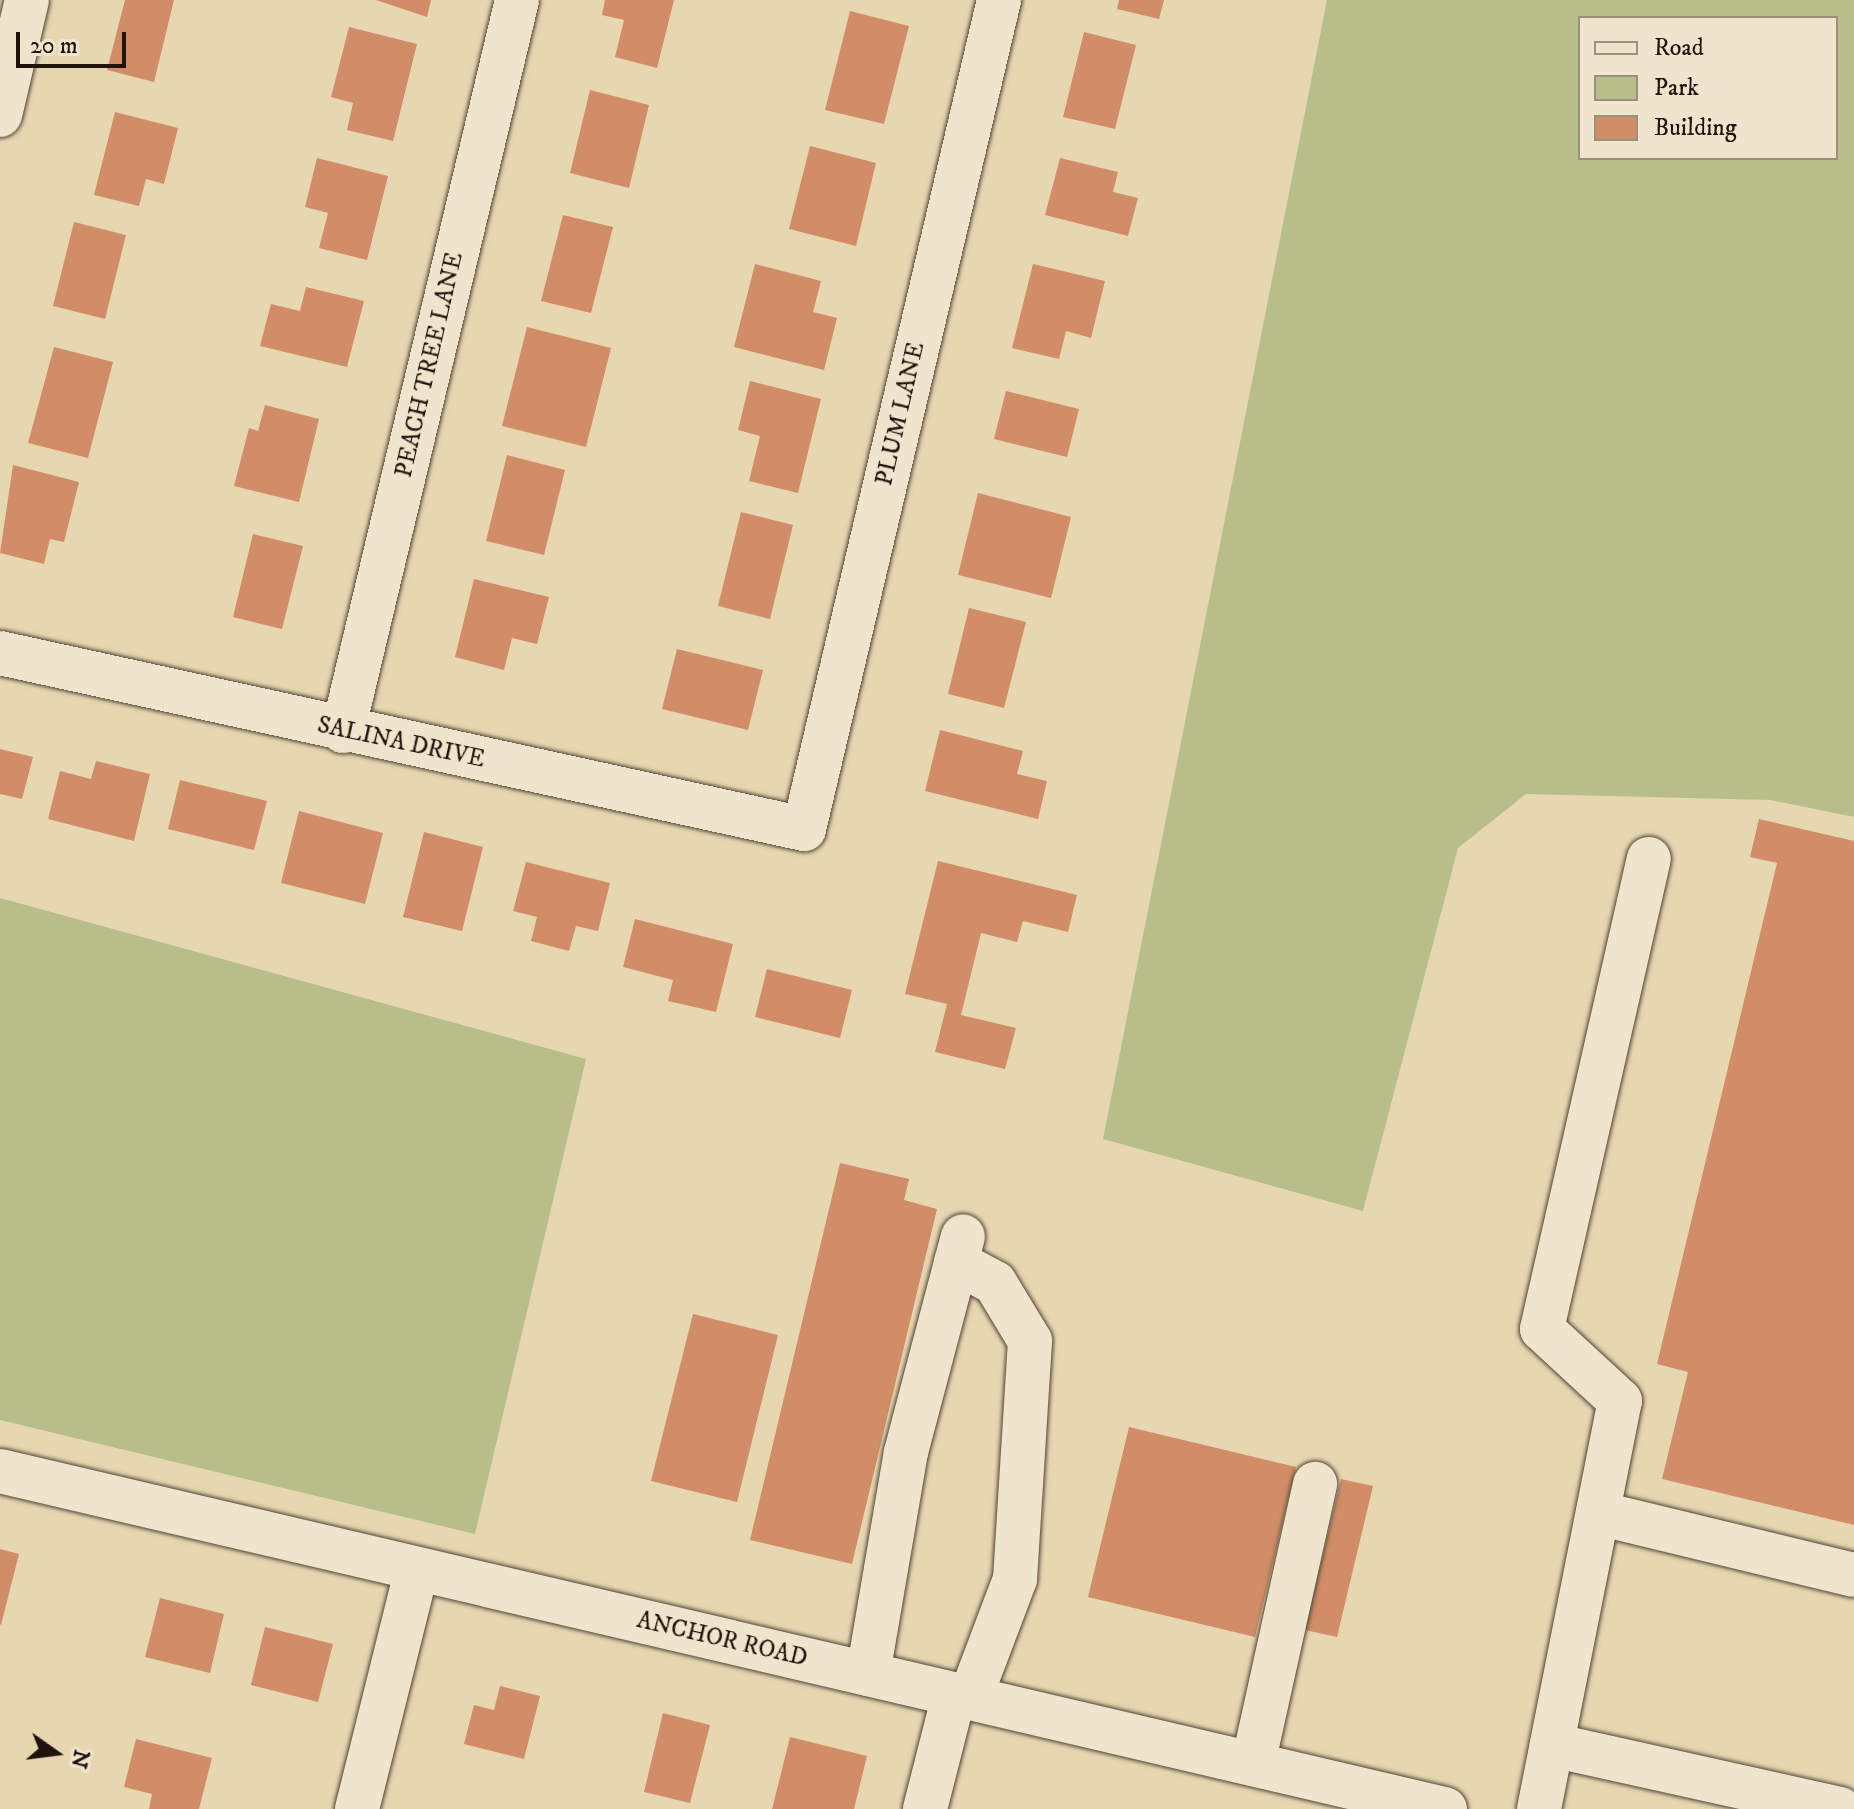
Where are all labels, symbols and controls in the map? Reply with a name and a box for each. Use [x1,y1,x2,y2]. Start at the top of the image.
scale bar [20,16,130,66]
legend [1578,16,1838,160]
text: 20 m [30,31,78,61]
text: Road [1654,33,1704,63]
text: Park [1654,73,1699,103]
text: Building [1654,113,1737,143]
street label: PEACH TREE LANE [390,250,470,480]
street label: PLUM LANE [871,340,931,488]
street label: SALINA DRIVE [315,711,487,775]
street label: ANCHOR ROAD [634,1606,810,1674]
north arrow [16,1713,96,1793]
text: N [64,1747,95,1771]

